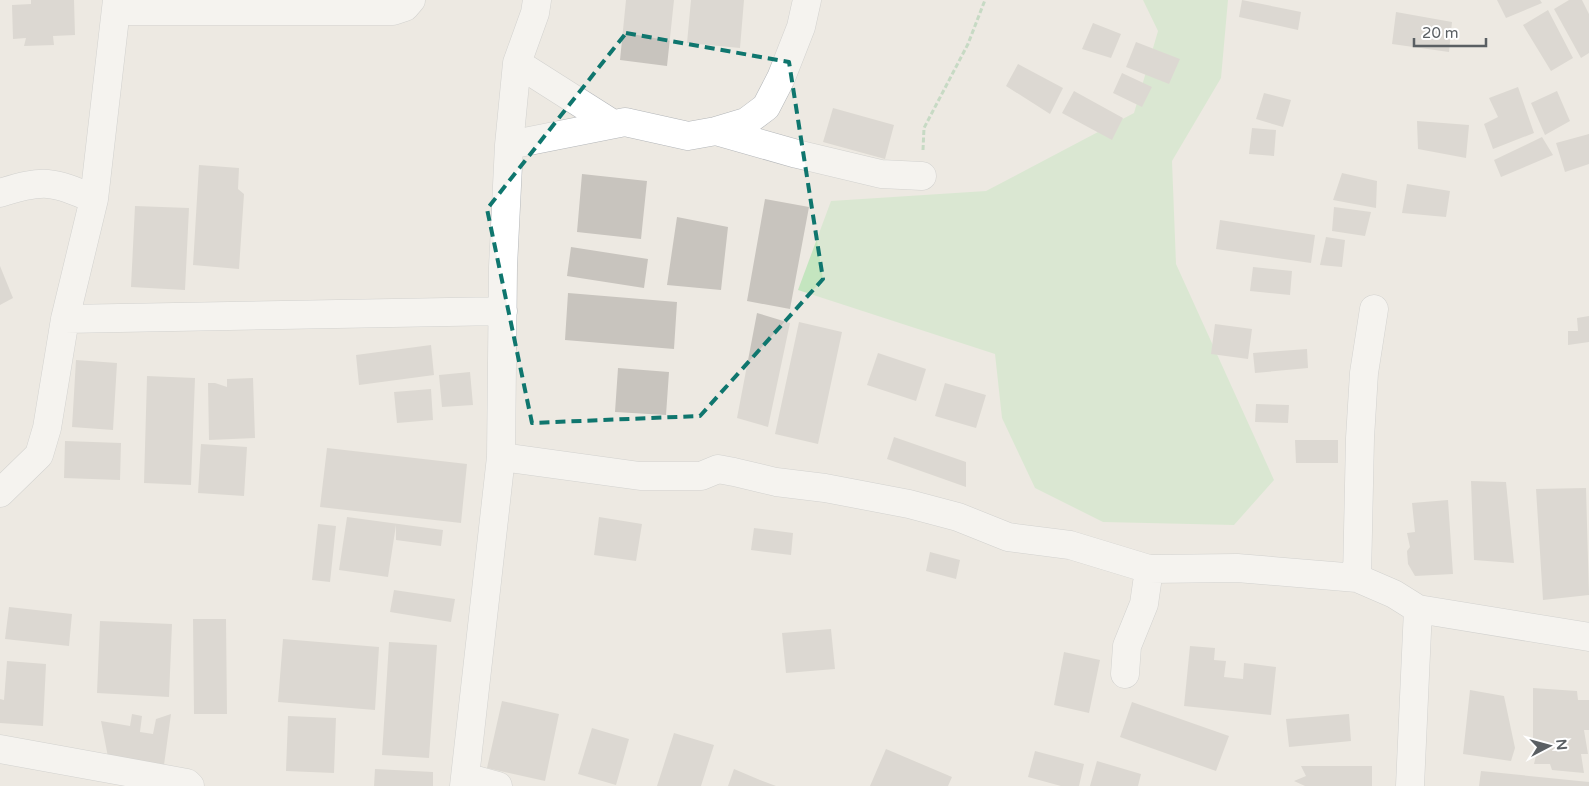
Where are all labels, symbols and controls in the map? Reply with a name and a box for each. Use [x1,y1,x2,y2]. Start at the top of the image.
scale bar [1414,15,1486,47]
text: 20 m [1422,24,1459,42]
north arrow [1524,721,1574,771]
text: N [1552,738,1570,751]

